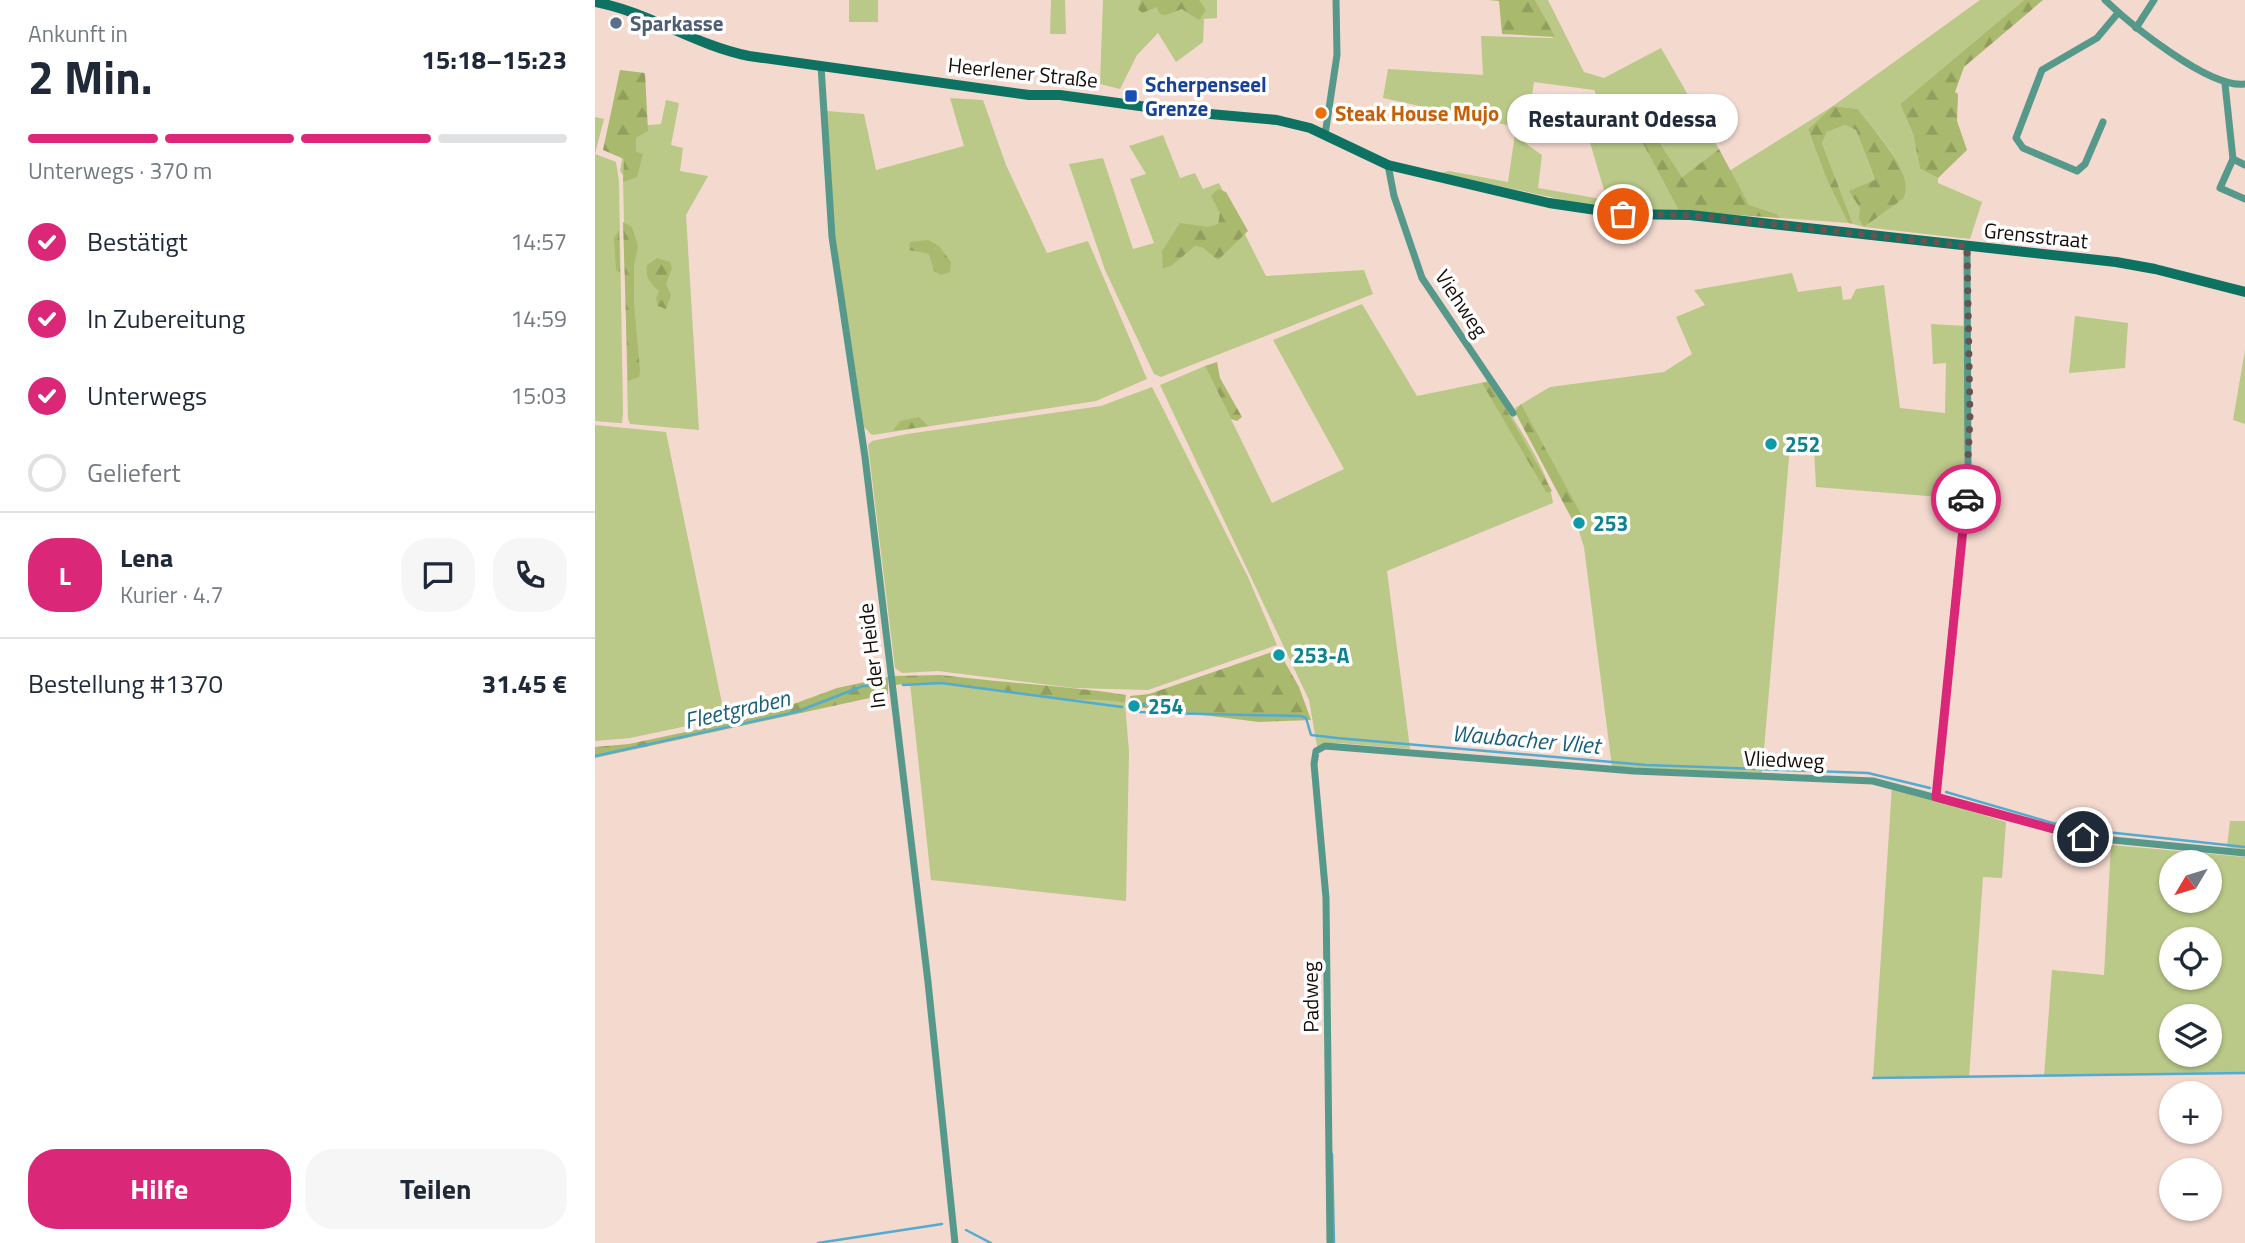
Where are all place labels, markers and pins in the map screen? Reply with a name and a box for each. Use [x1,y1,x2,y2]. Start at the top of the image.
place label: Sparkasse [630,7,723,39]
marker: Sparkasse [608,15,624,31]
place label: Scherpenseel Grenze [1145,68,1267,124]
marker: Scherpenseel Grenze [1123,88,1139,104]
callout: Restaurant Odessa [1507,95,1739,144]
place label: Steak House Mujo [1335,97,1499,129]
marker: Steak House Mujo [1313,105,1329,121]
pin [1593,184,1653,244]
place label: 252 [1785,428,1820,460]
marker: 252 [1763,436,1779,452]
place label: 253 [1593,507,1628,539]
marker: 253 [1571,515,1587,531]
place label: 253-A [1293,639,1350,671]
marker: 253-A [1271,647,1287,663]
place label: 254 [1148,690,1183,722]
marker: 254 [1126,698,1142,714]
pin [2053,807,2113,867]

